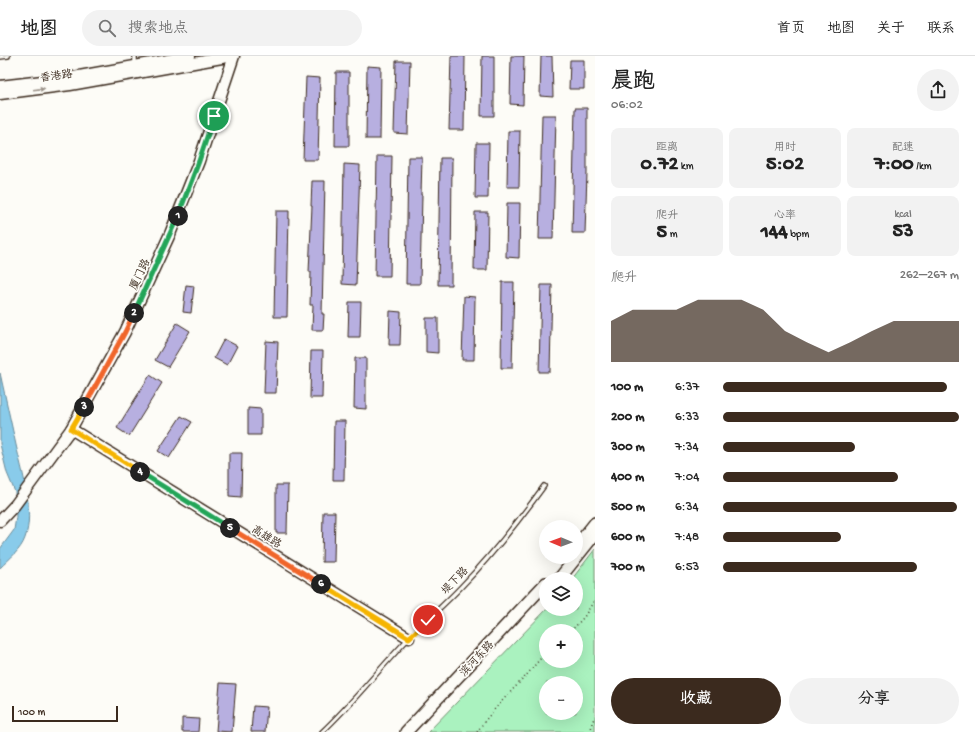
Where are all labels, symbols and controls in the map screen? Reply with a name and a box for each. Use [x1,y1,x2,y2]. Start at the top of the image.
search box [82,10,362,46]
icon: search [96,17,118,39]
text: 地图 [20,19,58,42]
text: 搜索地点 [128,20,188,38]
text: 首页 [777,21,805,38]
text: 地图 [827,21,855,38]
text: 关于 [877,21,905,38]
text: 联系 [927,21,955,38]
street label: 香港路 [39,68,73,85]
button: share [917,69,959,111]
text: 晨跑 [611,70,655,96]
one-way arrow [33,86,45,92]
text: 06:02 [611,98,643,113]
pin [197,99,231,133]
icon: arrive [203,105,225,127]
text: 距离 [656,142,678,154]
text: 用时 [774,142,796,154]
text: 配速 [892,142,914,154]
text: 0.72 [640,154,678,177]
text: 5:02 [766,154,804,177]
text: 7:00 [874,154,914,177]
text: km [678,161,694,173]
text: /km [914,161,932,173]
pin: 1 [168,206,188,226]
text: kcal [894,209,912,221]
text: 1 [176,210,180,222]
text: 爬升 [656,210,678,222]
text: 心率 [774,210,796,222]
text: 53 [893,221,913,244]
text: 5 [657,222,667,245]
text: 144 [761,222,788,245]
text: m [667,229,677,241]
text: bpm [788,229,809,241]
street label: 厦门路 [127,257,153,292]
text: 262–267 m [900,268,959,283]
text: 爬升 [611,271,637,286]
pin: 2 [124,303,144,323]
text: 2 [131,307,137,319]
text: 100 m [611,380,643,395]
text: 6:37 [675,380,699,395]
pin: 3 [74,397,94,417]
text: 3 [81,401,87,413]
text: 200 m [611,410,644,425]
text: 6:33 [675,410,699,425]
text: 300 m [611,440,645,455]
text: 7:34 [675,440,699,455]
pin: 4 [130,462,150,482]
text: 4 [137,466,143,478]
text: 400 m [611,470,644,485]
text: 7:04 [675,470,699,485]
text: 500 m [611,500,645,515]
text: 6:34 [675,500,699,515]
pin: 5 [220,518,240,538]
north arrow [539,520,583,564]
map controls [539,520,583,720]
text: 5 [227,522,233,534]
street label: 高雄路 [249,523,284,552]
text: 600 m [611,530,645,545]
text: 7:48 [675,530,699,545]
text: 700 m [611,560,645,575]
text: 6:53 [675,560,699,575]
street label: 堤下路 [439,565,471,597]
button: layers [539,572,583,616]
pin: 6 [311,574,331,594]
text: 6 [318,578,324,590]
pin [411,603,445,637]
icon: check [417,609,439,631]
button: + [539,624,583,668]
street label: 滨河东路 [457,639,497,680]
button: − [539,676,583,720]
button: 收藏 [611,678,781,724]
button: 分享 [789,678,959,724]
scale bar [12,704,118,723]
text: 100 m [18,707,45,719]

